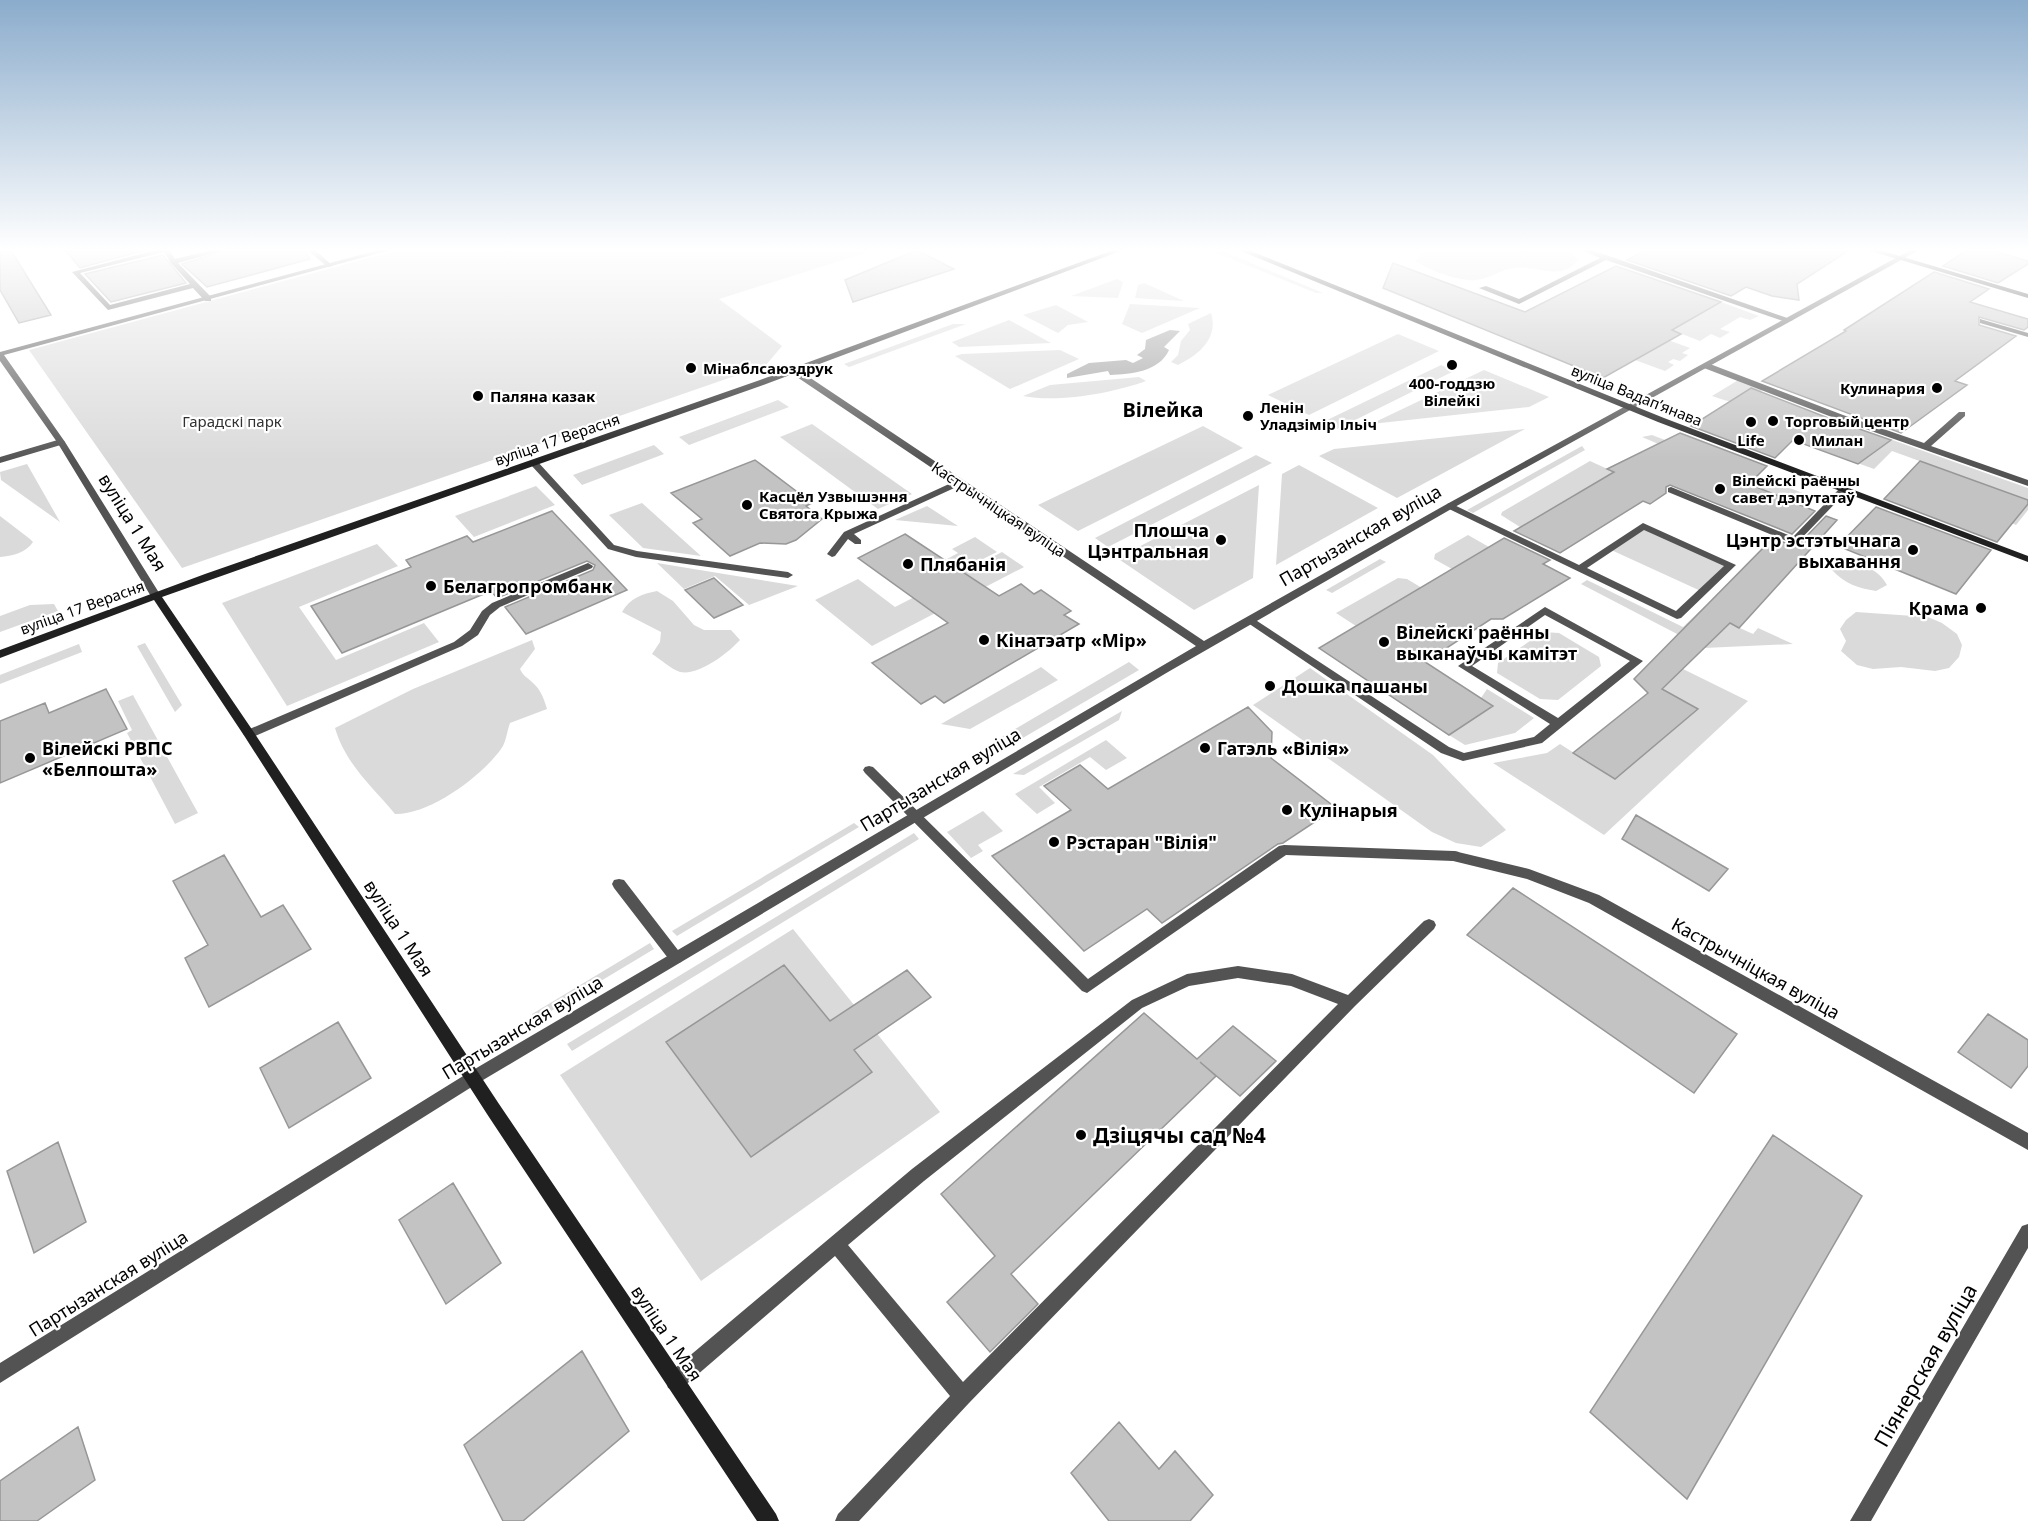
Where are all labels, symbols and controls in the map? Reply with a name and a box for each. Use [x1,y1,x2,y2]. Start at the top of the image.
place label: Мінаблсаюздрук [703,358,834,378]
marker: 400-годдзю Вілейкі [1445,358,1459,372]
street label: вуліца Вадапʼянава [1569,360,1705,430]
marker: Мінаблсаюздрук [684,361,698,375]
place label: 400-годдзю Вілейкі [1409,373,1496,410]
place label: Кулинария [1840,378,1925,398]
marker: Кулинария [1930,381,1944,395]
place label: Паляна казак [490,386,596,406]
marker: Паляна казак [471,389,485,403]
district label: Вілейка [1123,396,1203,423]
place label: Ленін Уладзімір Ільіч [1260,397,1377,434]
street label: вуліца 17 Верасня [492,408,622,470]
marker: Ленін Уладзімір Ільіч [1241,409,1255,423]
park label: Гарадскі парк [182,411,282,431]
place label: Торговый центр [1785,411,1909,431]
marker: Торговый центр [1766,414,1780,428]
marker: Life [1744,415,1758,429]
place label: Life [1737,430,1765,450]
place label: Милан [1811,430,1863,450]
marker: Милан [1792,433,1806,447]
street label: Кастрычніцкая вуліца [928,457,1070,561]
street label: вуліца 1 Мая [93,469,173,575]
place label: Вілейскі раённы савет дэпутатаў [1732,470,1860,507]
street label: Партызанская вуліца [1275,479,1445,591]
marker: Вілейскі раённы савет дэпутатаў [1713,482,1727,496]
place label: Касцёл Узвышэння Святога Крыжа [759,486,908,523]
marker: Касцёл Узвышэння Святога Крыжа [740,498,754,512]
place label: Плошча Цэнтральная [1087,518,1209,563]
place label: Цэнтр эстэтычнага выхавання [1726,528,1901,573]
marker: Плошча Цэнтральная [1214,533,1228,547]
marker: Цэнтр эстэтычнага выхавання [1906,543,1920,557]
place label: Плябанія [920,552,1006,576]
marker: Плябанія [901,557,915,571]
place label: Белагропромбанк [443,574,613,598]
street label: вуліца 17 Верасня [17,575,147,639]
marker: Белагропромбанк [424,579,438,593]
place label: Крама [1909,596,1969,620]
marker: Крама [1974,601,1988,615]
place label: Вілейскі раённы выканаўчы камітэт [1396,620,1577,665]
place label: Кінатэатр «Мір» [996,628,1147,652]
marker: Кінатэатр «Мір» [977,633,991,647]
marker: Вілейскі раённы выканаўчы камітэт [1377,635,1391,649]
place label: Дошка пашаны [1282,674,1428,698]
marker: Дошка пашаны [1263,679,1277,693]
street label: Партызанская вуліца [855,721,1025,837]
place label: Вілейскі РВПС «Белпошта» [42,736,173,781]
place label: Гатэль «Вілія» [1217,736,1349,760]
marker: Гатэль «Вілія» [1198,741,1212,755]
marker: Вілейскі РВПС «Белпошта» [23,751,37,765]
place label: Кулінарыя [1299,798,1398,822]
marker: Кулінарыя [1280,803,1294,817]
place label: Рэстаран "Вілія" [1066,830,1217,854]
marker: Рэстаран "Вілія" [1047,835,1061,849]
street label: вуліца 1 Мая [359,875,439,981]
street label: Кастрычніцкая вуліца [1668,912,1844,1024]
street label: Партызанская вуліца [437,969,607,1085]
place label: Дзіцячы сад №4 [1093,1121,1266,1149]
marker: Дзіцячы сад №4 [1074,1128,1088,1142]
street label: Партызанская вуліца [24,1224,192,1342]
street label: Піянерская вуліца [1867,1278,1983,1452]
street label: вуліца 1 Мая [626,1280,708,1386]

